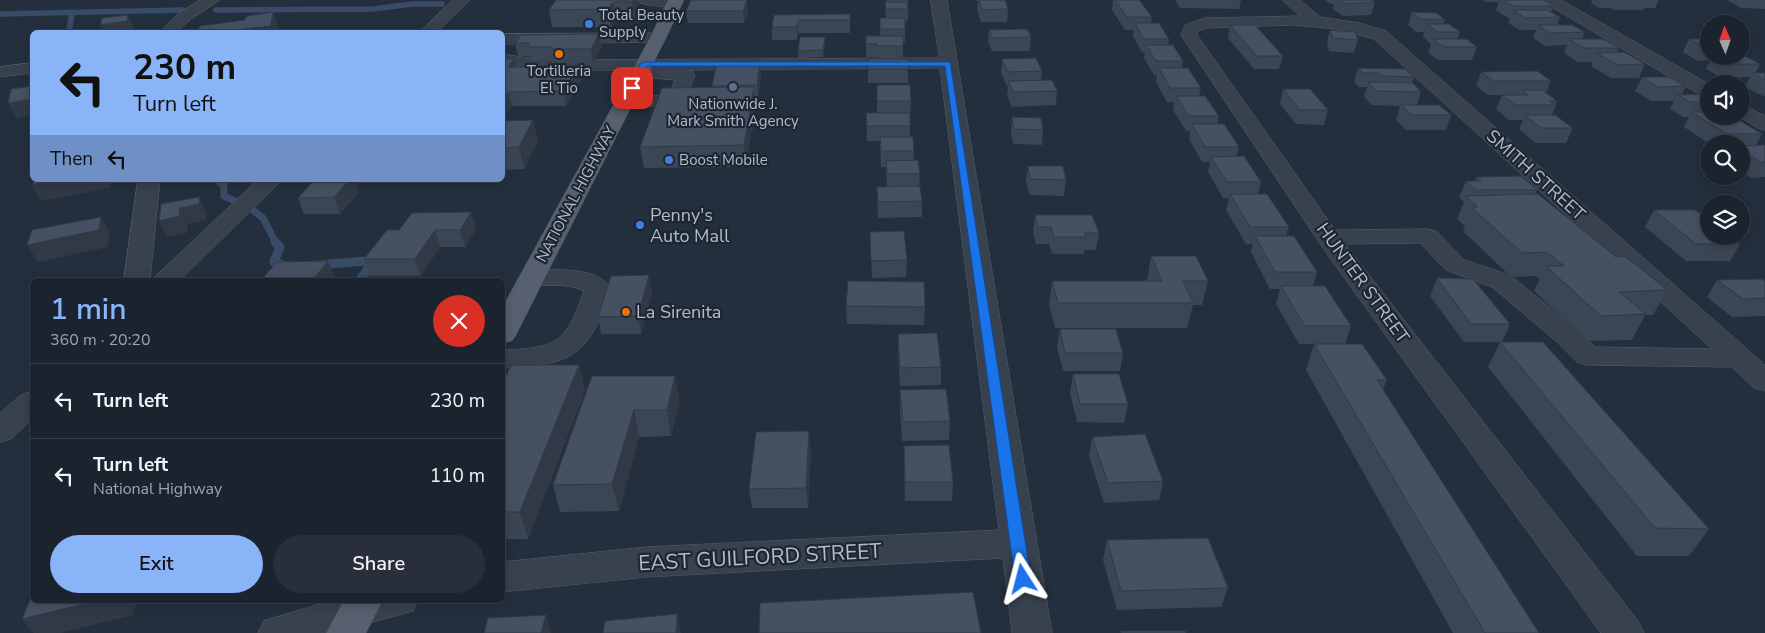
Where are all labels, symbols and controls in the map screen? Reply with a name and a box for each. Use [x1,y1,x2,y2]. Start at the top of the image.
place label: Total Beauty Supply [599,5,684,42]
north arrow [1700,15,1750,65]
map controls [1700,15,1750,245]
marker: Total Beauty Supply [583,18,595,30]
text: 230 m [133,44,236,91]
marker: Tortilleria El Tio [553,48,565,60]
icon: left [50,50,115,115]
place label: Tortilleria El Tio [527,61,591,98]
pin [611,67,653,109]
icon: arrive [618,74,646,102]
button: sound [1700,75,1750,125]
marker: Nationwide J. Mark Smith Agency [727,81,739,93]
text: Turn left [133,89,216,119]
place label: Nationwide J. Mark Smith Agency [667,94,799,131]
street label: NATIONAL HIGHWAY [532,122,621,266]
street label: SMITH STREET [1481,124,1591,226]
button: search [1700,135,1750,185]
icon: left [103,145,131,173]
text: Then [50,146,93,172]
place label: Boost Mobile [679,150,768,170]
marker: Boost Mobile [663,154,675,166]
button: layers [1700,195,1750,245]
place label: Penny's Auto Mall [650,203,730,248]
street label: HUNTER STREET [1311,218,1415,348]
marker: Penny's Auto Mall [634,219,646,231]
text: 1 min [50,289,126,330]
button: close [433,295,485,347]
place label: La Sirenita [636,300,721,324]
marker: La Sirenita [620,306,632,318]
text: 360 m · 20:20 [50,329,151,351]
icon: left [50,387,78,415]
text: Turn left [93,388,168,414]
text: 230 m [430,388,485,414]
text: Turn left [93,452,168,478]
icon: left [50,462,78,490]
text: 110 m [430,463,485,489]
text: National Highway [93,478,222,500]
button: Exit [50,535,263,593]
button: Share [273,535,485,593]
street label: EAST GUILFORD STREET [638,537,883,577]
position arrow [996,552,1048,604]

